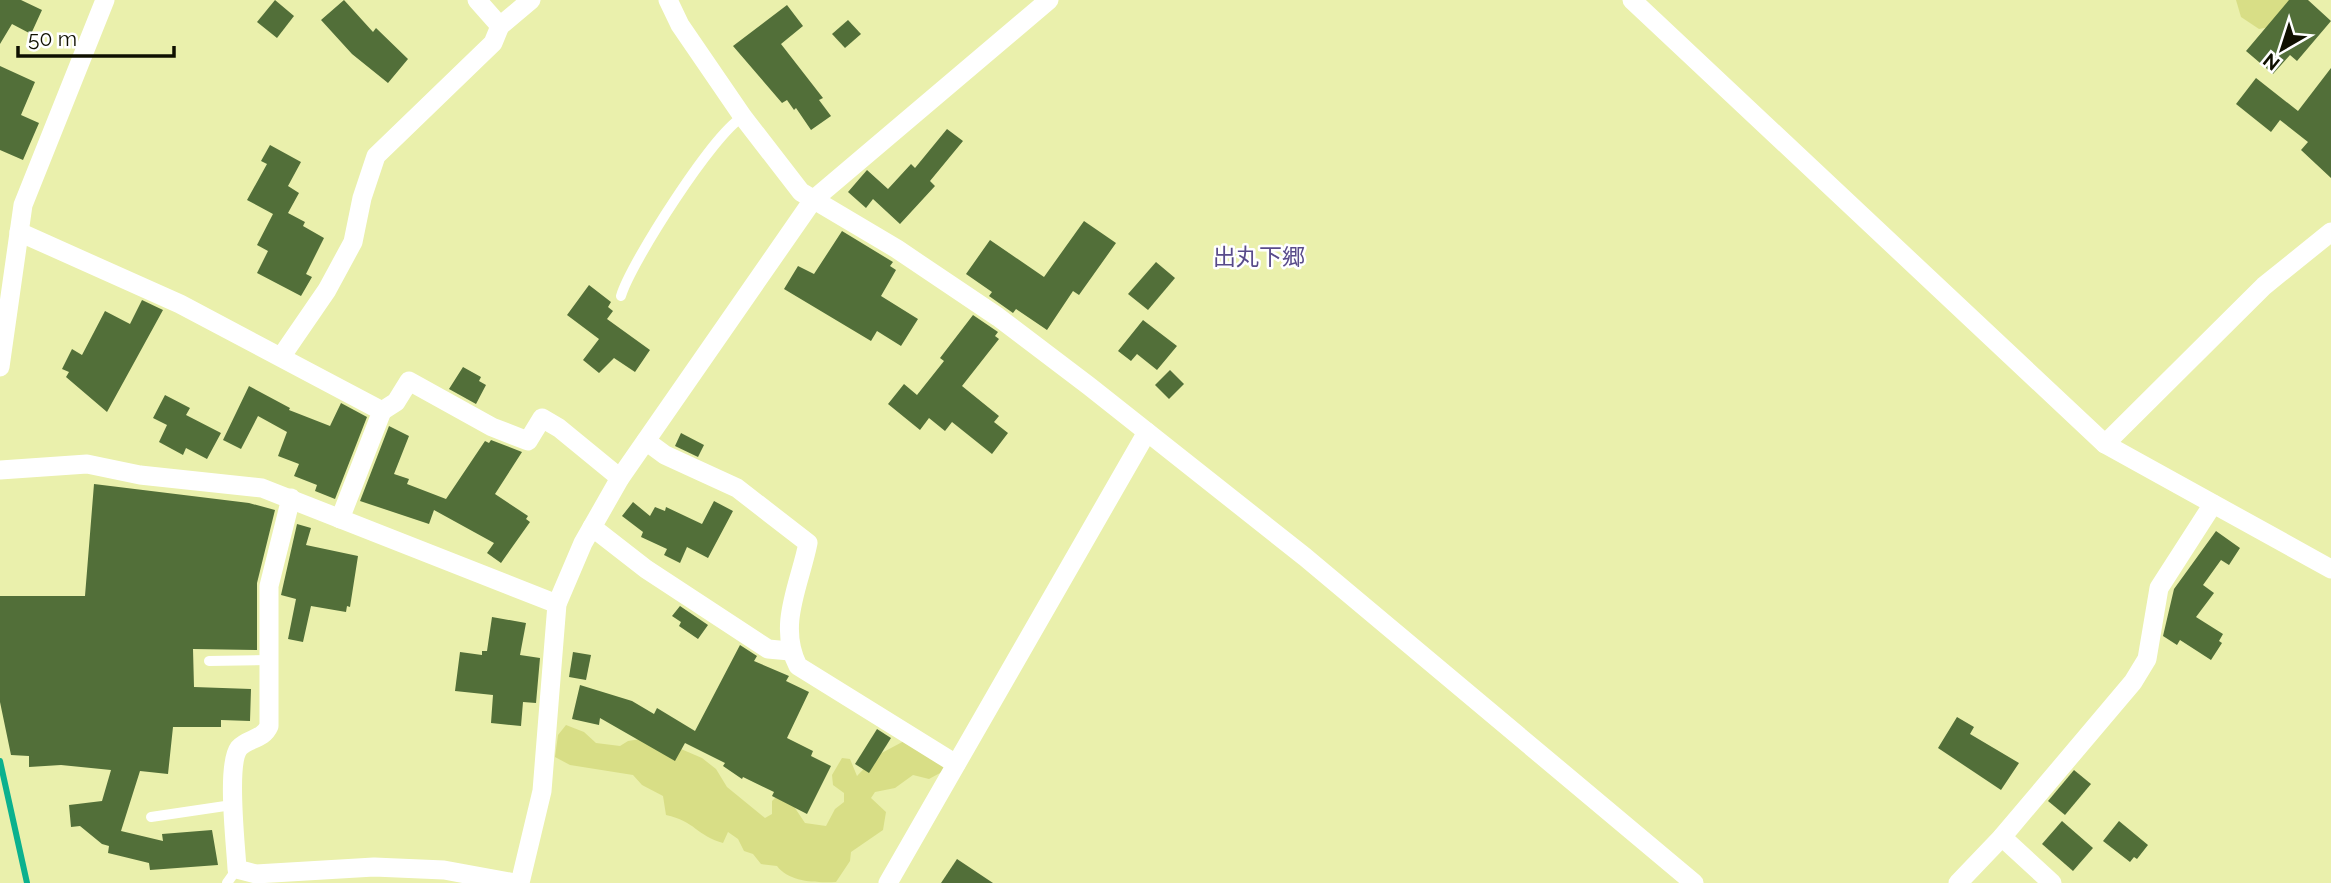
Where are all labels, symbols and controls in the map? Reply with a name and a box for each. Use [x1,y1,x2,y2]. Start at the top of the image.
scale bar [18,14,173,58]
north arrow [2247,14,2317,84]
text: 50 m [28,26,77,51]
text: N [2259,49,2284,75]
district label: 出丸下郷 [1213,243,1305,270]

